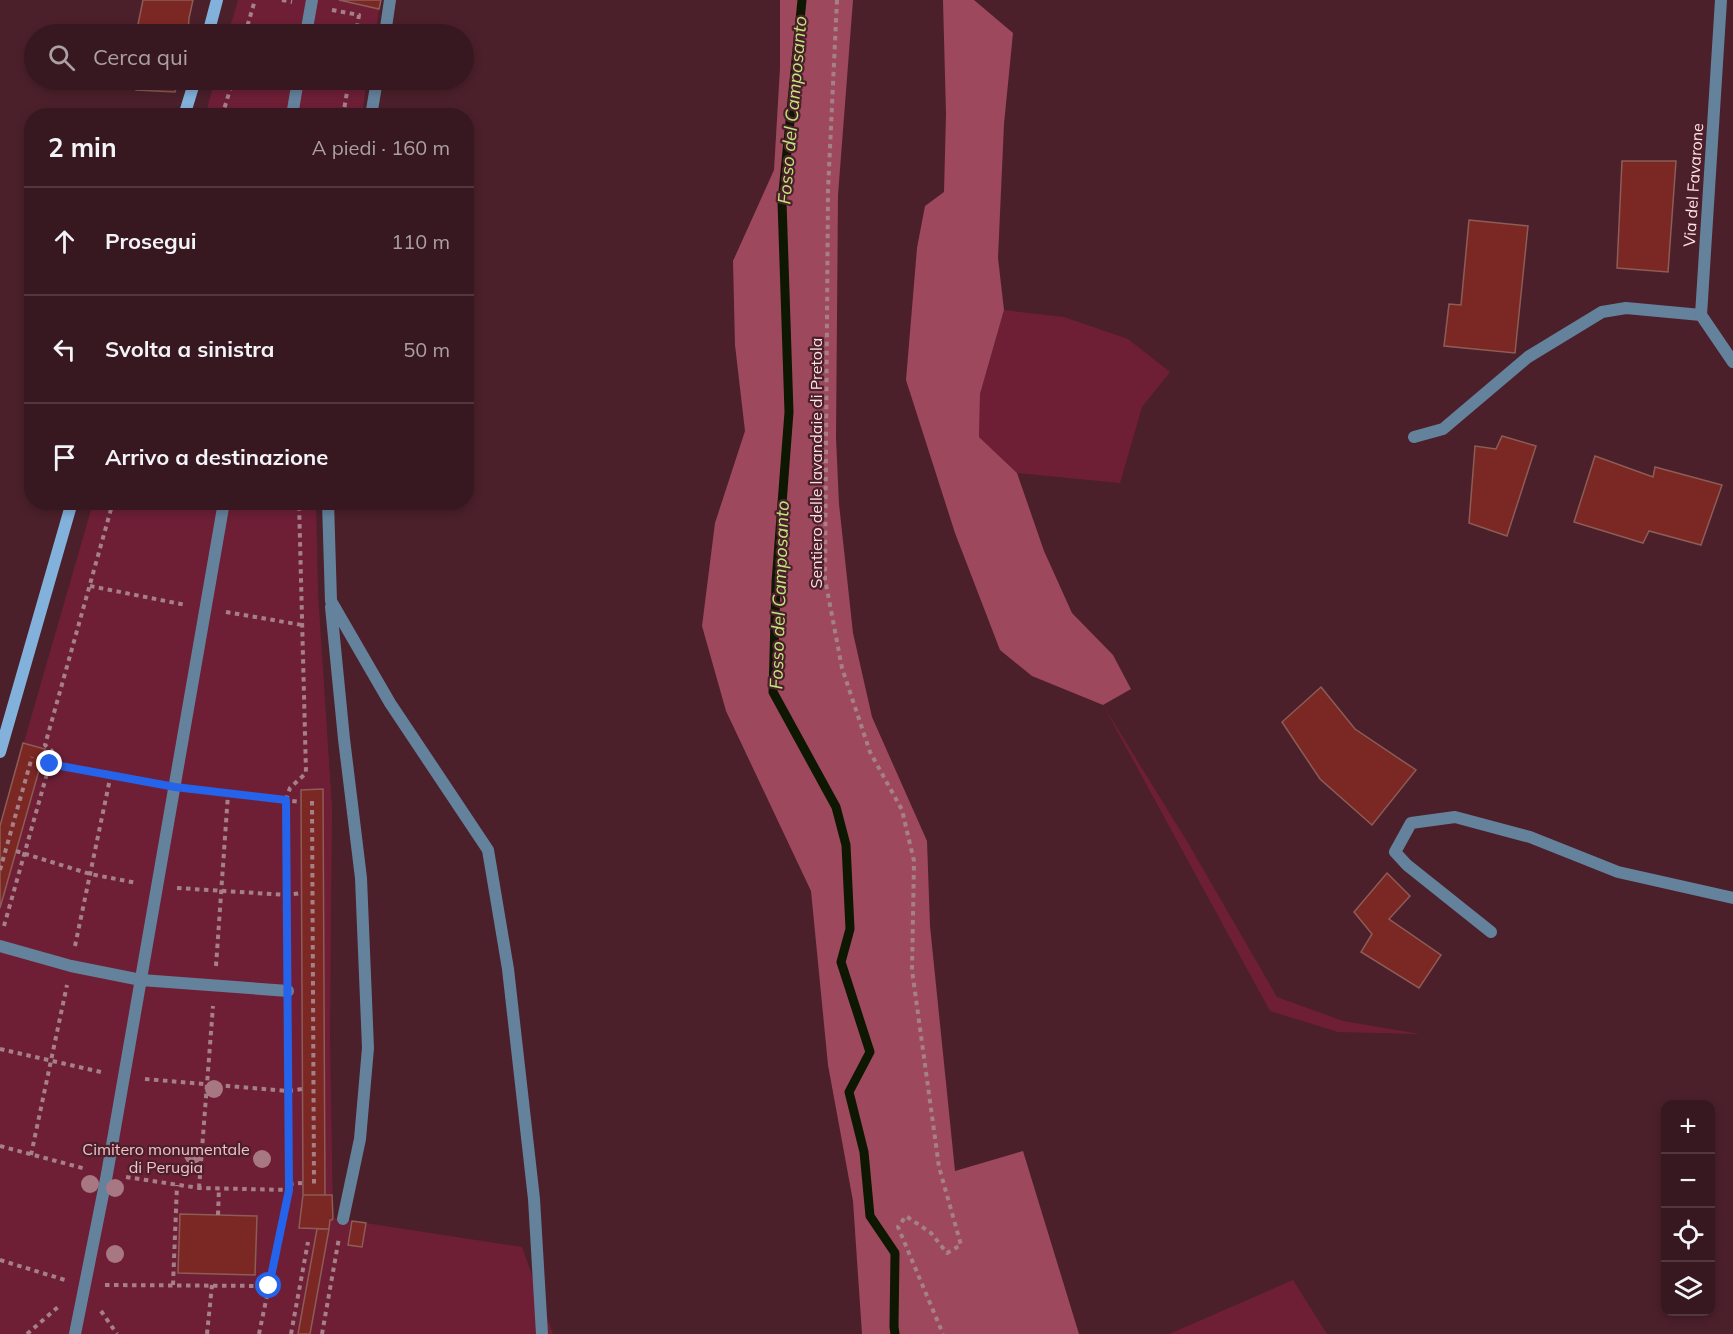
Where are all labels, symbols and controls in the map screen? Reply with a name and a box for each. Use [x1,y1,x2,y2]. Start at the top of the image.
water label: Fosso del Camposanto [772,15,812,205]
search box [24,24,474,90]
icon: search [45,41,78,74]
text: Cerca qui [93,43,188,71]
street label: Via del Favarone [1679,122,1707,248]
text: 2 min [48,131,117,164]
text: A piedi · 160 m [312,135,450,160]
icon: ahead [48,225,81,258]
text: Prosegui [105,227,197,255]
text: 110 m [391,229,450,254]
icon: left [48,333,81,366]
text: Svolta a sinistra [105,335,274,363]
text: 50 m [403,337,450,362]
street label: Sentiero delle lavandaie di Pretola [806,338,826,588]
icon: arrive [48,441,81,474]
text: Arrivo a destinazione [105,443,328,471]
water label: Fosso del Camposanto [764,500,794,690]
route end [36,750,62,776]
map controls [1661,1100,1715,1316]
button: + [1661,1100,1715,1154]
park label: Cimitero monumentale di Perugia [82,1139,250,1177]
button: − [1661,1154,1715,1208]
button: locate [1661,1208,1715,1262]
button: layers [1661,1262,1715,1316]
route start [255,1272,281,1298]

